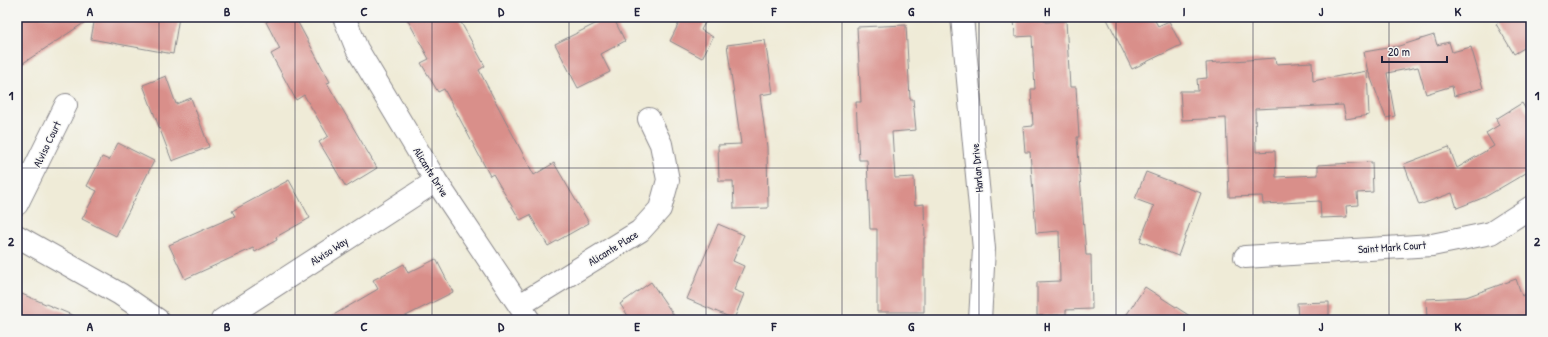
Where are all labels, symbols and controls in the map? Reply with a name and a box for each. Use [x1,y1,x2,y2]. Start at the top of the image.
text: A [87,2,94,20]
text: B [224,2,231,20]
text: C [360,2,368,20]
text: D [498,2,505,20]
text: E [634,2,640,20]
text: F [771,2,778,20]
text: G [908,2,915,20]
text: H [1044,2,1050,20]
text: I [1182,2,1186,20]
text: J [1319,2,1324,20]
text: K [1455,2,1462,20]
scale bar [1382,38,1447,64]
text: 20 m [1388,43,1410,60]
text: 1 [9,86,14,104]
text: 1 [1535,86,1540,104]
street label: Alviso Court [30,119,64,169]
street label: Harlan Drive [968,142,986,193]
street label: Alicante Drive [410,145,452,200]
street label: Alicante Place [585,227,641,269]
text: 2 [8,232,15,250]
text: 2 [1534,232,1541,250]
street label: Alviso Way [308,233,351,268]
street label: Saint Mark Court [1358,238,1427,256]
text: A [87,317,94,335]
text: B [224,317,231,335]
text: C [360,317,368,335]
text: D [498,317,505,335]
text: E [634,317,640,335]
text: F [771,317,778,335]
text: G [908,317,915,335]
text: H [1044,317,1050,335]
text: I [1182,317,1186,335]
text: J [1319,317,1324,335]
text: K [1455,317,1462,335]

